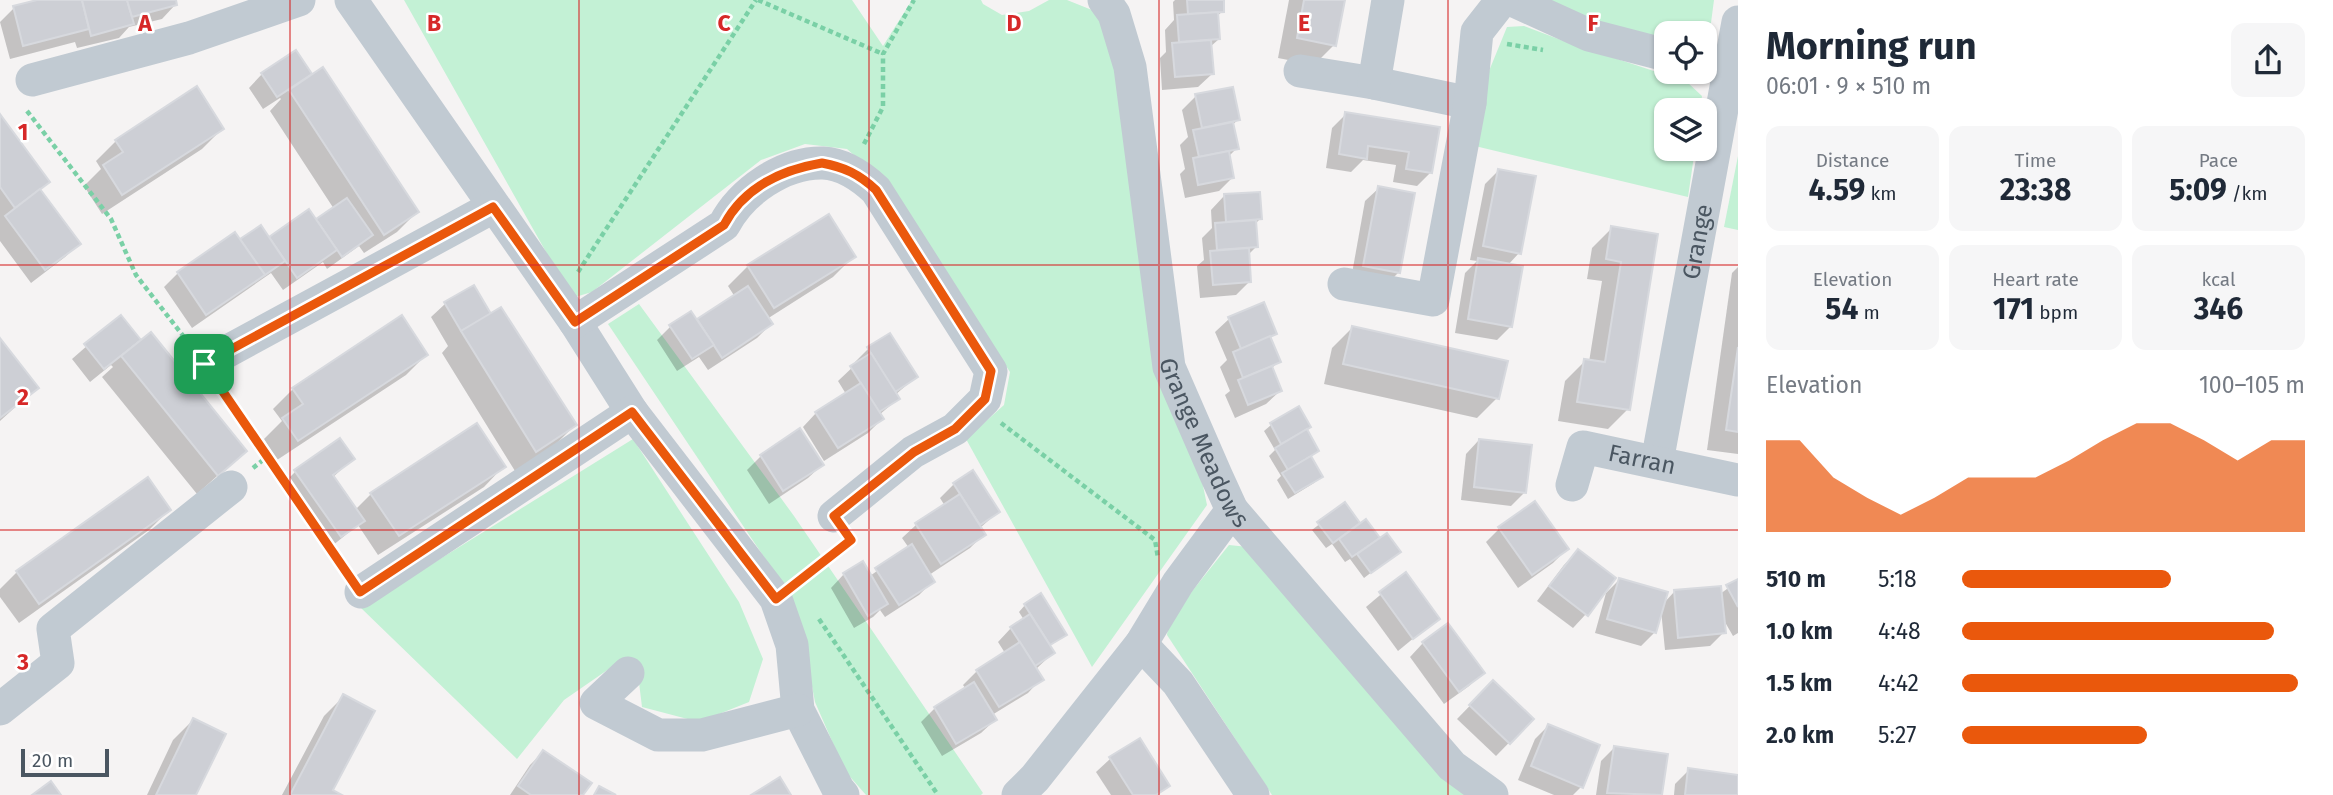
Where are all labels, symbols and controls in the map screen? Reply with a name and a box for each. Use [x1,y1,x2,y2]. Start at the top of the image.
text: A [137,9,152,37]
text: B [427,9,441,37]
text: C [717,9,731,37]
text: D [1007,9,1022,37]
text: E [1298,9,1310,37]
text: F [1587,9,1599,37]
map controls [1654,21,1717,161]
button: locate [1654,21,1717,84]
text: Morning run [1766,23,1977,69]
button: share [2231,23,2305,97]
text: 06:01 · 9 × 510 m [1766,72,1931,100]
button: layers [1654,98,1717,161]
text: 1 [18,118,28,146]
text: Distance [1816,149,1889,172]
text: Time [2015,149,2056,172]
text: Pace [2199,149,2238,172]
text: 4.59 [1809,172,1865,208]
text: 23:38 [2000,172,2071,208]
text: 5:09 [2169,172,2227,208]
text: km [1865,182,1896,205]
text: /km [2227,182,2268,205]
street label: Grange [1677,202,1718,282]
text: Elevation [1813,268,1892,291]
text: Heart rate [1992,268,2079,291]
text: kcal [2201,268,2236,291]
text: 54 [1825,291,1858,327]
text: 171 [1993,291,2034,327]
text: 346 [2194,291,2243,327]
text: m [1858,301,1880,324]
text: bpm [2034,301,2078,324]
pin [174,334,234,394]
icon: arrive [185,345,223,383]
street label: Grange Meadows [1154,356,1255,533]
text: Elevation [1766,371,1862,399]
text: 100–105 m [2199,371,2305,399]
text: 2 [17,383,29,411]
street label: Farran [1606,439,1678,480]
text: 510 m [1766,565,1826,593]
text: 5:18 [1878,565,1917,593]
text: 1.0 km [1766,617,1833,645]
text: 4:48 [1878,617,1921,645]
text: 3 [16,648,29,676]
text: 1.5 km [1766,669,1832,697]
text: 4:42 [1878,669,1919,697]
text: 2.0 km [1766,721,1834,749]
text: 5:27 [1878,721,1916,749]
scale bar [21,746,108,778]
text: 20 m [32,749,73,772]

